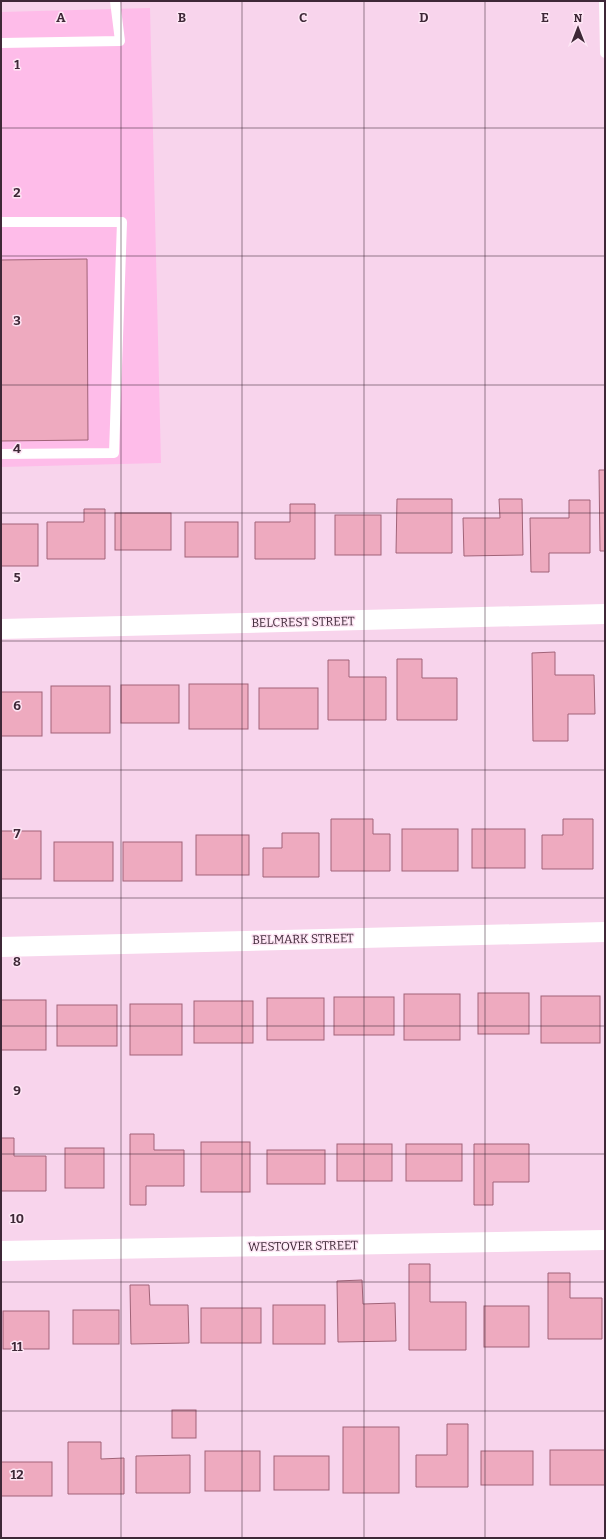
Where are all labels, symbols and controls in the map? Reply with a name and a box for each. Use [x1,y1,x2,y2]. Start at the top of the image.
north arrow [558,8,598,48]
text: A [56,10,66,25]
text: B [178,10,186,25]
text: C [299,10,307,25]
text: D [419,10,429,25]
text: E [541,10,549,25]
text: N [574,12,583,25]
text: 1 [14,57,20,72]
text: 2 [13,185,21,200]
text: 3 [13,313,21,328]
text: 4 [13,441,21,456]
text: 5 [13,570,21,585]
street label: BELCREST STREET [251,614,355,630]
text: 6 [13,698,21,713]
text: 7 [14,826,21,841]
street label: BELMARK STREET [252,931,354,947]
text: 8 [13,954,21,969]
text: 9 [13,1083,21,1098]
text: 10 [10,1211,24,1226]
street label: WESTOVER STREET [248,1238,358,1254]
text: 11 [11,1339,23,1354]
text: 12 [11,1467,23,1482]

